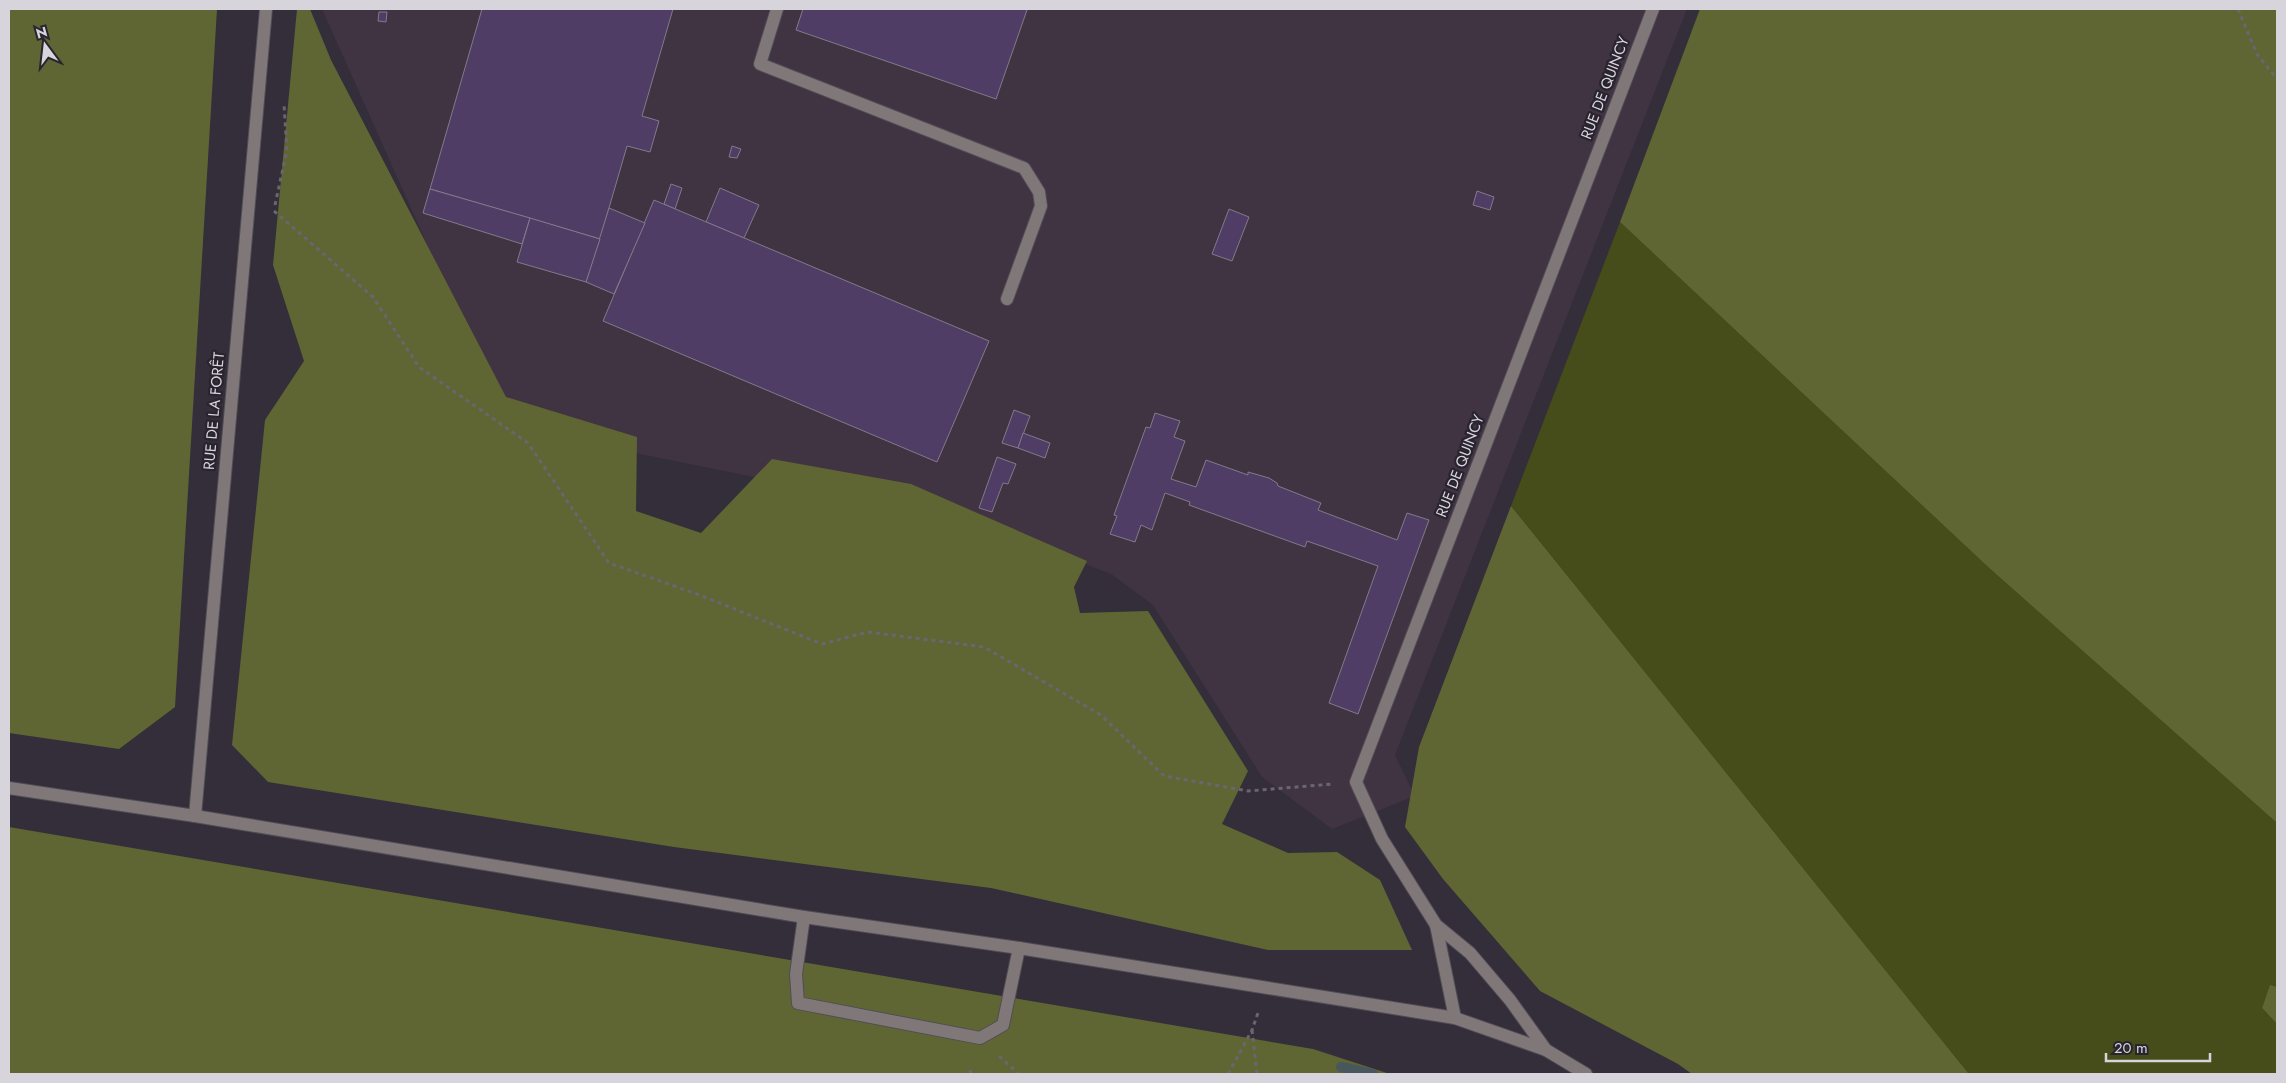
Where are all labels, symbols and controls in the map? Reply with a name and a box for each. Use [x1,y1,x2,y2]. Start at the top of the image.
north arrow [20,20,70,70]
text: N [34,21,50,44]
street label: RUE DE QUINCY [1575,33,1635,142]
street label: RUE DE LA FORÊT [198,351,230,471]
street label: RUE DE QUINCY [1430,411,1490,520]
scale bar [2106,1030,2210,1062]
text: 20 m [2114,1037,2148,1059]

